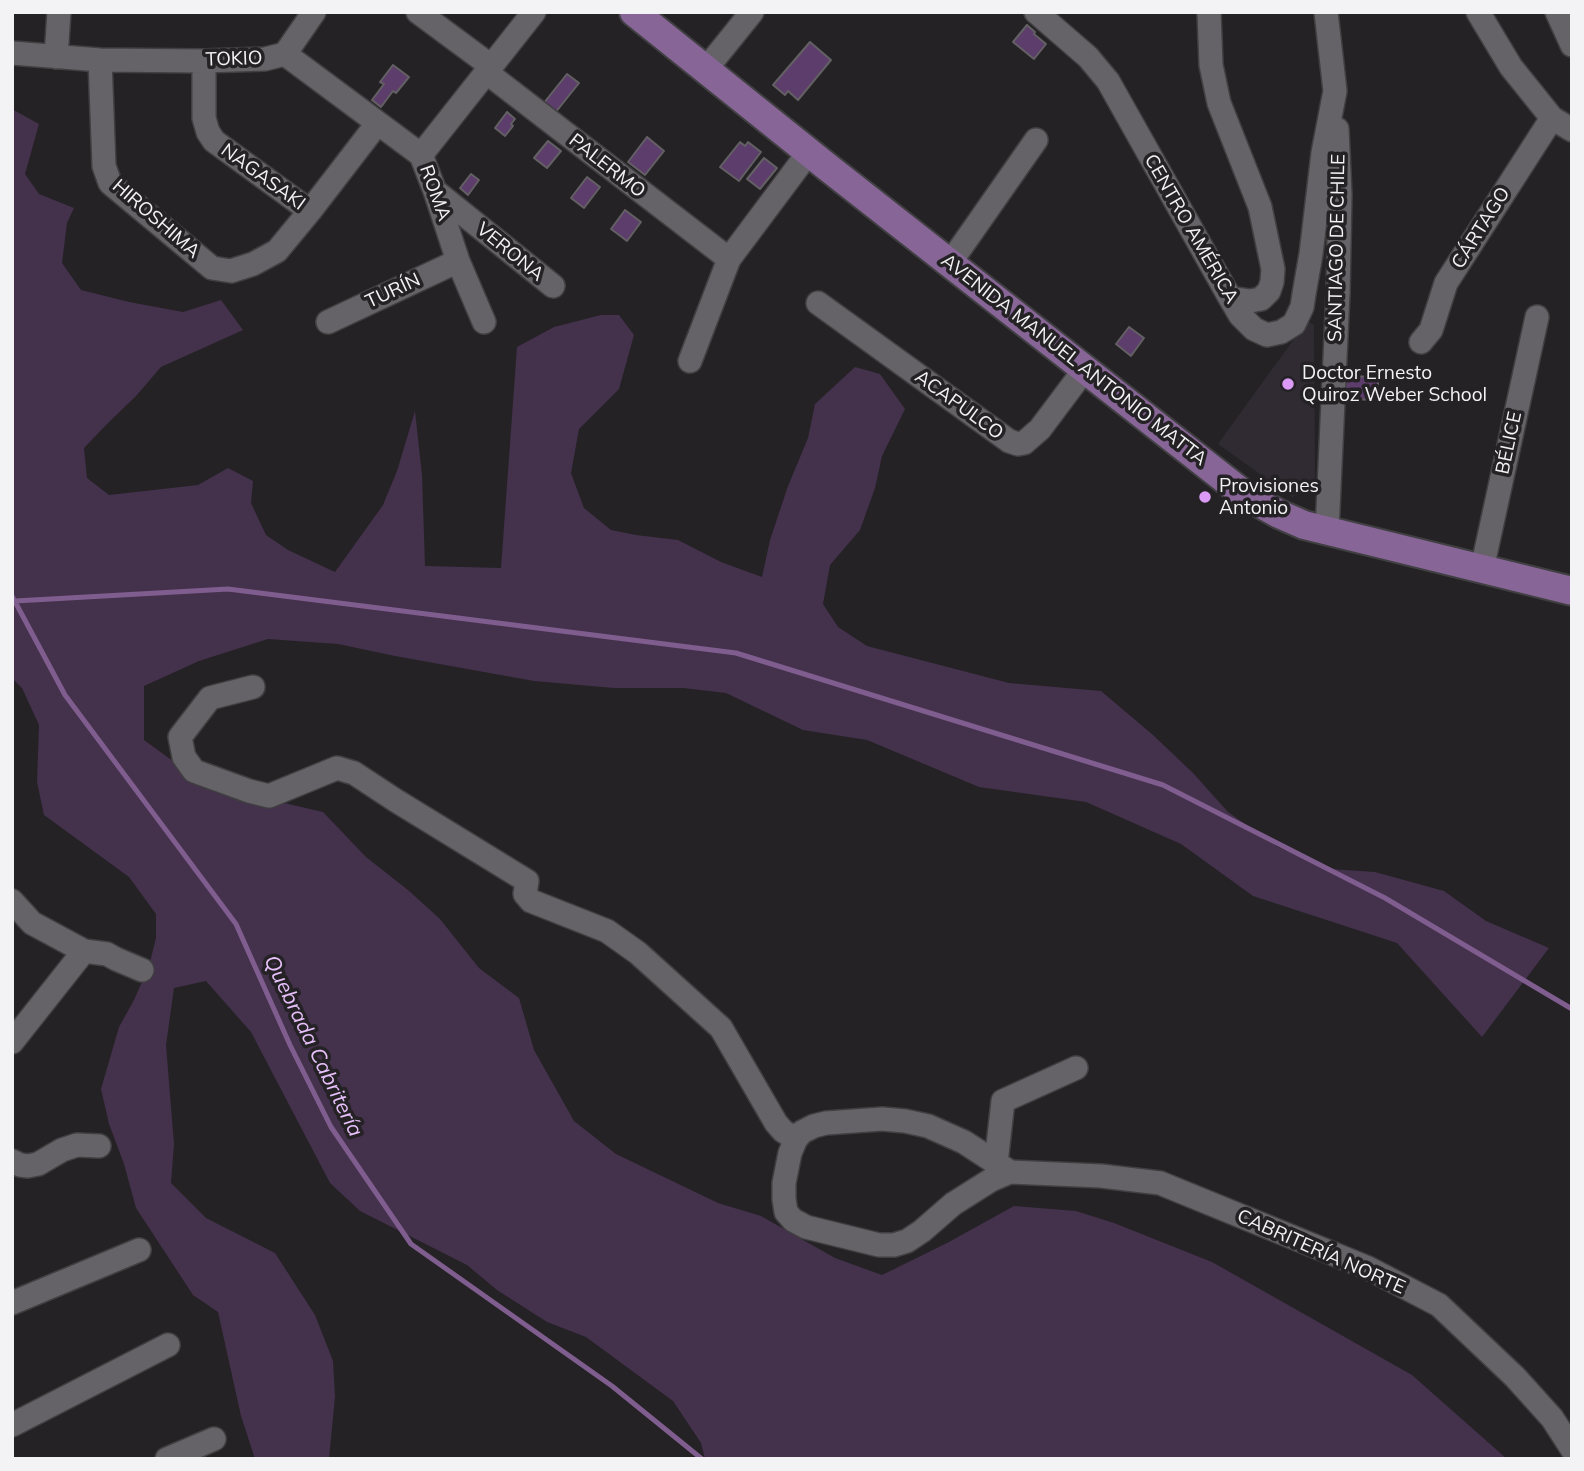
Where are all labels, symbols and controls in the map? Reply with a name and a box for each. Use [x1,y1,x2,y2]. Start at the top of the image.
street label: TOKIO [205,47,263,71]
street label: PALERMO [564,129,650,203]
street label: NAGASAKI [216,139,310,215]
street label: CENTRO AMÉRICA [1139,150,1243,308]
street label: SANTIAGO DE CHILE [1324,154,1350,342]
street label: ROMA [414,162,456,224]
street label: HIROSHIMA [107,175,205,263]
street label: CÁRTAGO [1447,183,1515,273]
street label: VERONA [472,218,548,286]
street label: AVENIDA MANUEL ANTONIO MATTA [937,249,1211,471]
street label: TURÍN [362,268,424,314]
place label: Doctor Ernesto Quiroz Weber School [1302,362,1487,406]
street label: ACAPULCO [910,365,1008,445]
marker: Doctor Ernesto Quiroz Weber School [1280,376,1296,392]
street label: BÉLICE [1491,410,1527,476]
place label: Provisiones Antonio [1219,475,1319,519]
marker: Provisiones Antonio [1197,489,1213,505]
water label: Quebrada Cabritería [258,951,368,1141]
street label: CABRITERÍA NORTE [1233,1205,1409,1299]

